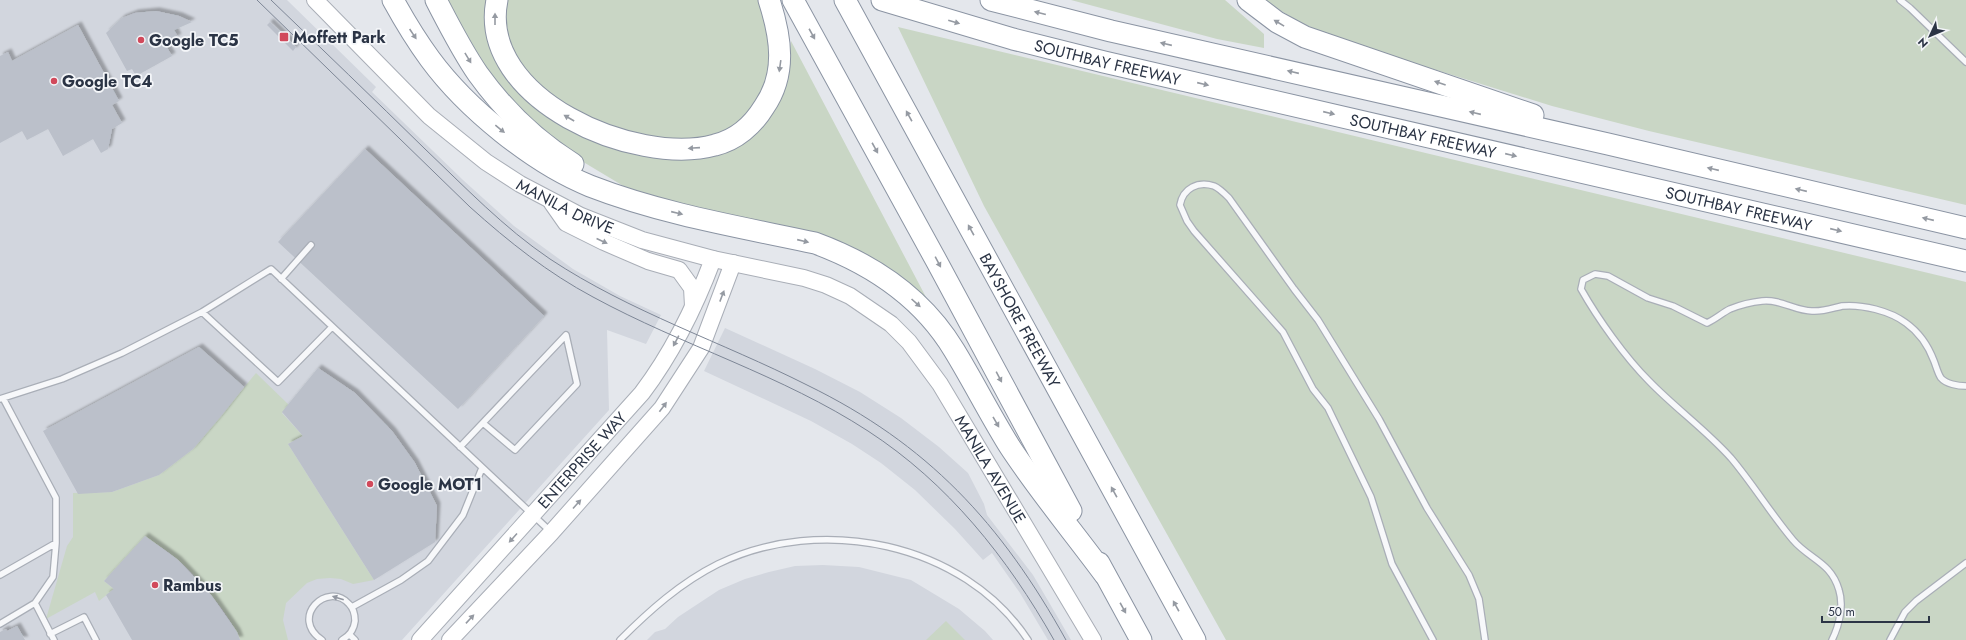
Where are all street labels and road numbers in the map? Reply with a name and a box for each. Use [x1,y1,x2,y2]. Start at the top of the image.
street label: SOUTHBAY FREEWAY [1032,33,1183,91]
street label: SOUTHBAY FREEWAY [1348,108,1499,164]
street label: MANILA DRIVE [513,173,618,239]
street label: SOUTHBAY FREEWAY [1663,181,1814,237]
street label: BAYSHORE FREEWAY [974,249,1066,392]
street label: ENTERPRISE WAY [532,406,632,514]
street label: MANILA AVENUE [949,410,1032,527]

